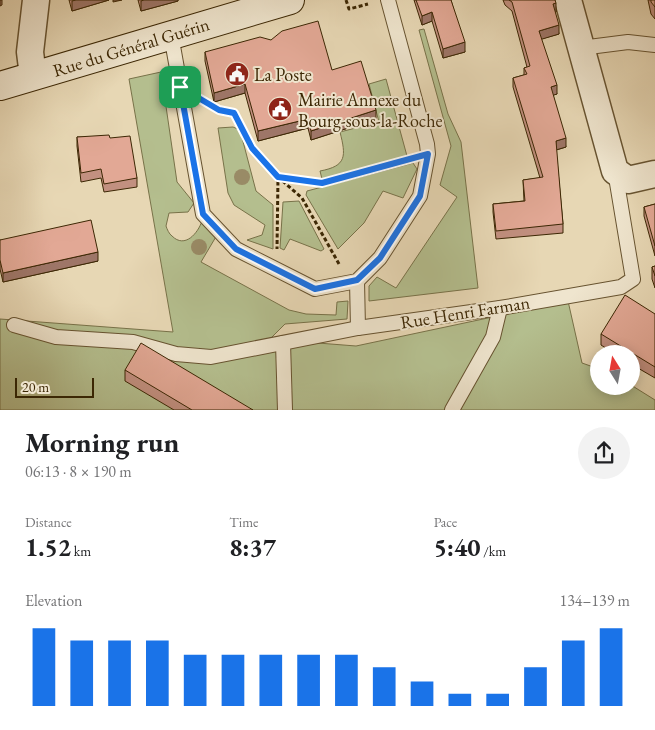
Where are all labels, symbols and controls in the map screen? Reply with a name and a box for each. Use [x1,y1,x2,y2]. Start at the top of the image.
street label: Rue du Général Guérin [50,12,213,82]
public building icon: La Poste [224,61,250,87]
place label: La Poste [254,63,312,86]
pin [159,66,201,108]
icon: arrive [166,73,194,101]
place label: Mairie Annexe du Bourg-sous-la-Roche [298,88,443,132]
public building icon: Mairie Annexe du Bourg-sous-la-Roche [267,96,293,122]
street label: Rue Henri Farman [399,290,532,334]
north arrow [590,345,640,395]
map controls [590,345,640,395]
scale bar [15,375,94,398]
text: 20 m [22,378,49,396]
text: Morning run [25,424,179,460]
button: share [578,427,630,479]
text: 06:13 · 8 × 190 m [25,461,132,482]
text: Distance [25,513,72,531]
text: Time [229,513,259,531]
text: Pace [434,513,457,531]
text: 1.52 [25,531,71,563]
text: 8:37 [229,531,276,563]
text: 5:40 [434,531,480,563]
text: km [71,542,91,560]
text: /km [480,542,506,560]
text: Elevation [25,590,83,611]
text: 134–139 m [559,590,630,611]

